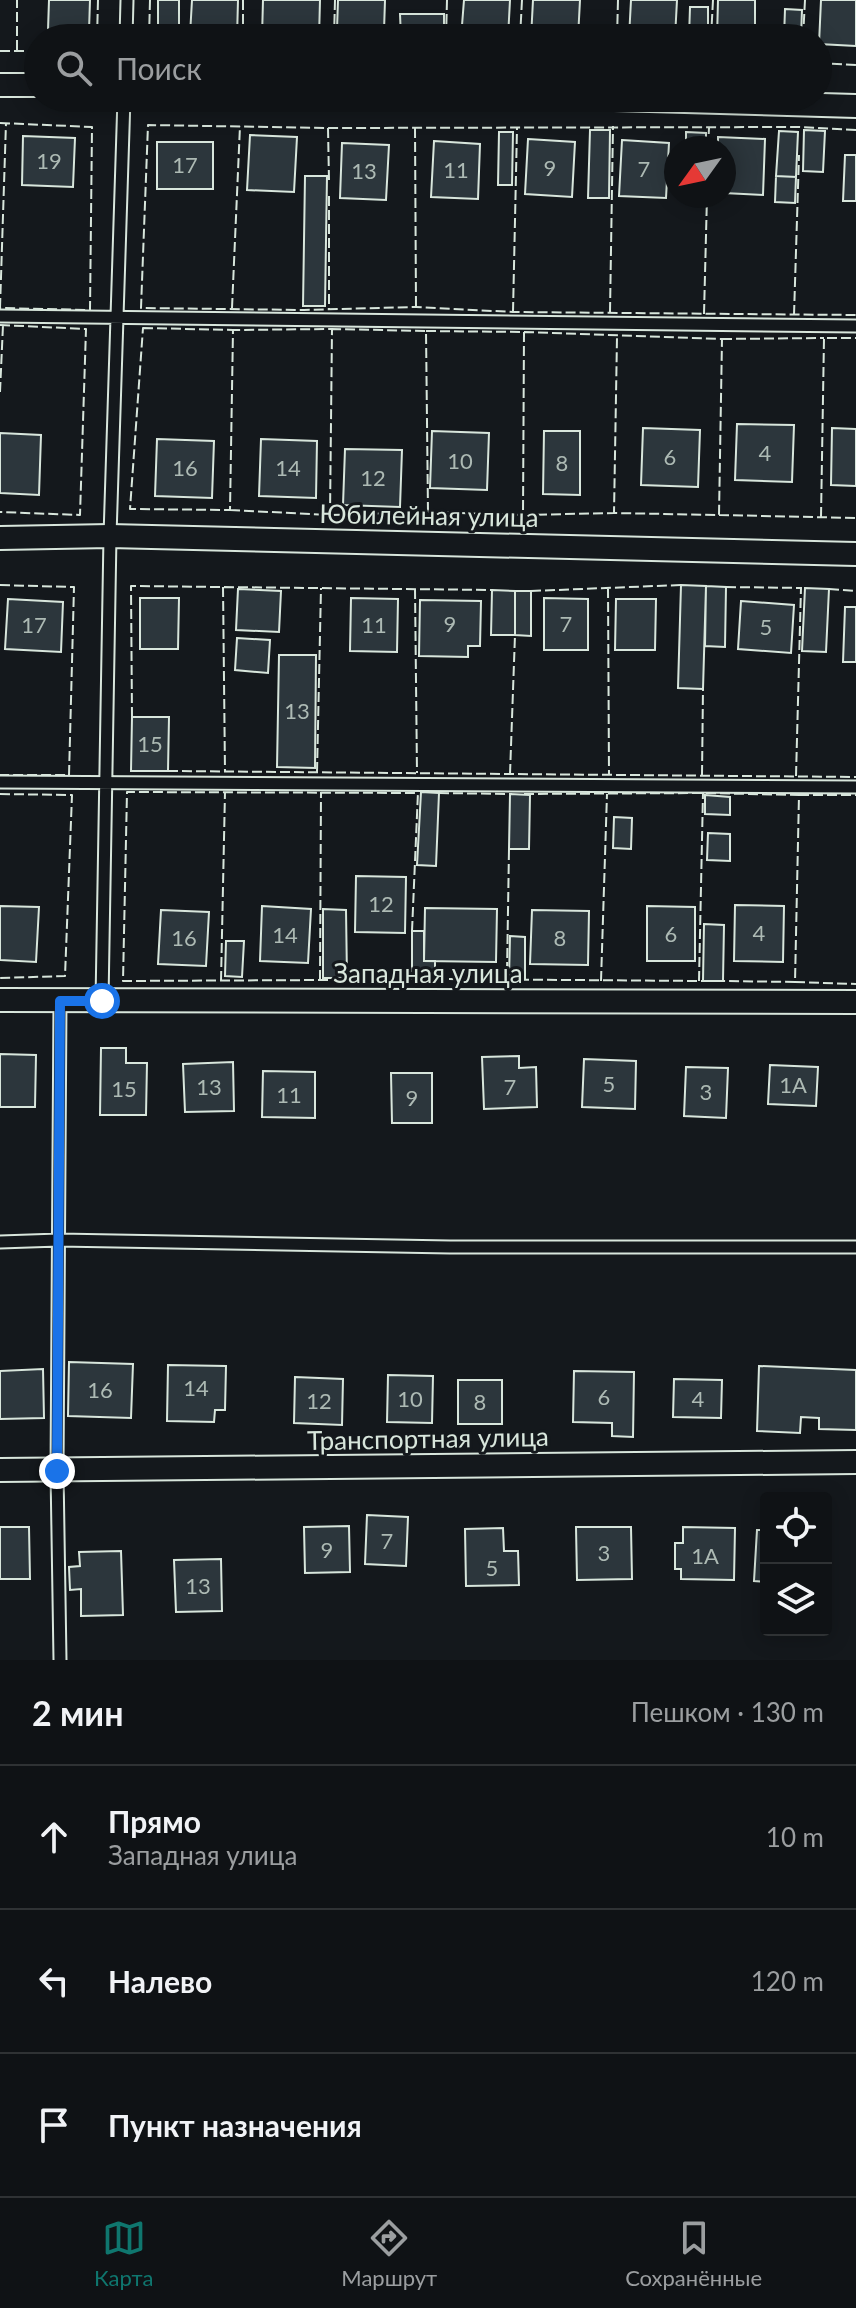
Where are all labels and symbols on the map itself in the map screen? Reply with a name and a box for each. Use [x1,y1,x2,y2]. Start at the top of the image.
north arrow [664,136,736,208]
house number: 19 [36,147,62,174]
house number: 17 [172,151,198,178]
house number: 9 [544,154,556,181]
house number: 7 [638,155,650,182]
house number: 11 [443,156,469,183]
house number: 13 [351,157,377,184]
house number: 4 [759,439,772,466]
house number: 6 [664,443,676,470]
house number: 10 [447,447,473,474]
house number: 8 [556,449,568,476]
house number: 16 [172,454,198,481]
house number: 14 [275,454,301,481]
house number: 12 [360,464,386,491]
street label: Юбилейная улица [319,497,539,533]
house number: 9 [444,610,456,637]
house number: 7 [560,610,572,637]
house number: 17 [21,611,47,638]
house number: 11 [361,611,387,638]
house number: 5 [760,613,772,640]
house number: 13 [284,697,310,724]
house number: 15 [137,730,163,757]
house number: 12 [368,890,394,917]
house number: 4 [753,919,766,946]
house number: 6 [665,920,677,947]
house number: 14 [272,921,298,948]
house number: 16 [171,924,197,951]
house number: 8 [554,924,566,951]
street label: Западная улица [333,957,523,989]
route start [84,983,120,1019]
house number: 5 [603,1070,615,1097]
house number: 1А [779,1071,807,1098]
house number: 13 [196,1073,222,1100]
house number: 7 [504,1073,516,1100]
house number: 15 [111,1075,137,1102]
house number: 3 [700,1078,712,1105]
house number: 11 [276,1081,302,1108]
house number: 9 [406,1084,418,1111]
house number: 14 [183,1374,209,1401]
house number: 16 [87,1376,113,1403]
house number: 6 [598,1383,610,1410]
house number: 10 [397,1385,423,1412]
house number: 4 [692,1385,705,1412]
house number: 12 [306,1387,332,1414]
house number: 8 [474,1388,486,1415]
street label: Транспортная улица [307,1420,549,1456]
route end [39,1453,75,1489]
house number: 7 [381,1527,393,1554]
house number: 9 [321,1536,333,1563]
house number: 3 [598,1539,610,1566]
house number: 1А [691,1542,719,1569]
house number: 5 [486,1554,498,1581]
house number: 13 [185,1572,211,1599]

